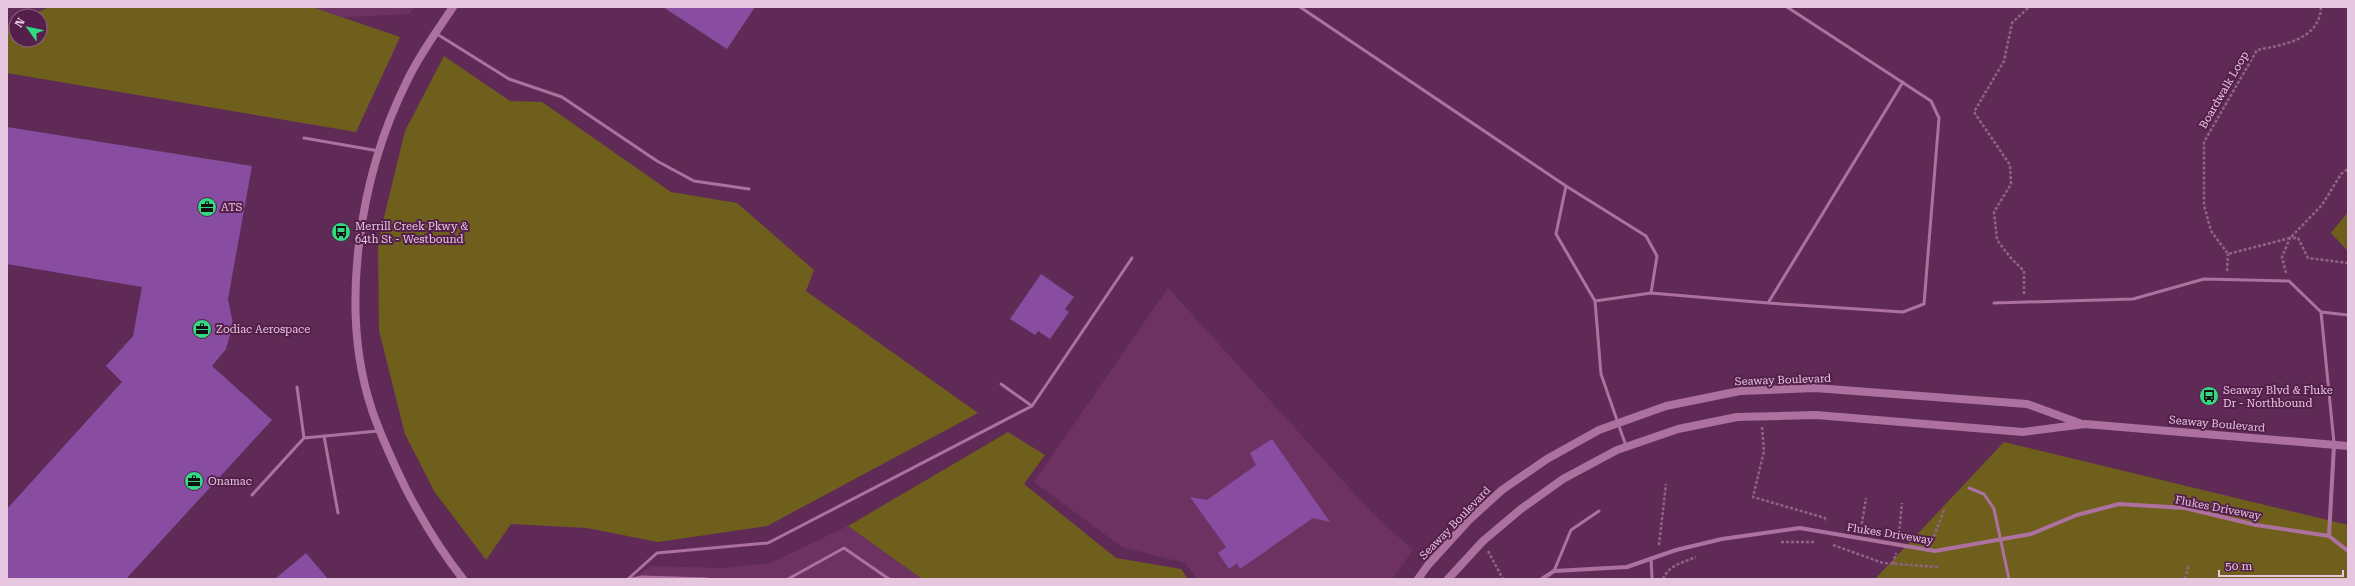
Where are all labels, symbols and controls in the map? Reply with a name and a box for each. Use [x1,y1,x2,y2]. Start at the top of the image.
north arrow [8,8,48,48]
text: N [12,15,28,30]
street label: Boardwalk Loop [2197,49,2251,131]
office icon: ATS [196,196,218,218]
place label: ATS [221,201,243,214]
place label: Merrill Creek Pkwy & 64th St - Westbound [355,220,468,246]
bus stop icon: Merrill Creek Pkwy & 64th St - Westbound [330,221,352,243]
office icon: Zodiac Aerospace [191,318,213,340]
place label: Zodiac Aerospace [216,323,310,336]
street label: Seaway Boulevard [1735,372,1831,388]
place label: Seaway Blvd & Fluke Dr - Northbound [2223,384,2333,410]
bus stop icon: Seaway Blvd & Fluke Dr - Northbound [2198,385,2220,407]
street label: Seaway Boulevard [2168,413,2266,435]
office icon: Onamac [183,470,205,492]
place label: Onamac [208,475,252,488]
street label: Seaway Boulevard [1417,484,1493,562]
street label: Flukes Driveway [2174,493,2263,523]
street label: Flukes Driveway [1846,521,1935,547]
scale bar [2219,552,2343,578]
text: 50 m [2225,559,2252,573]

